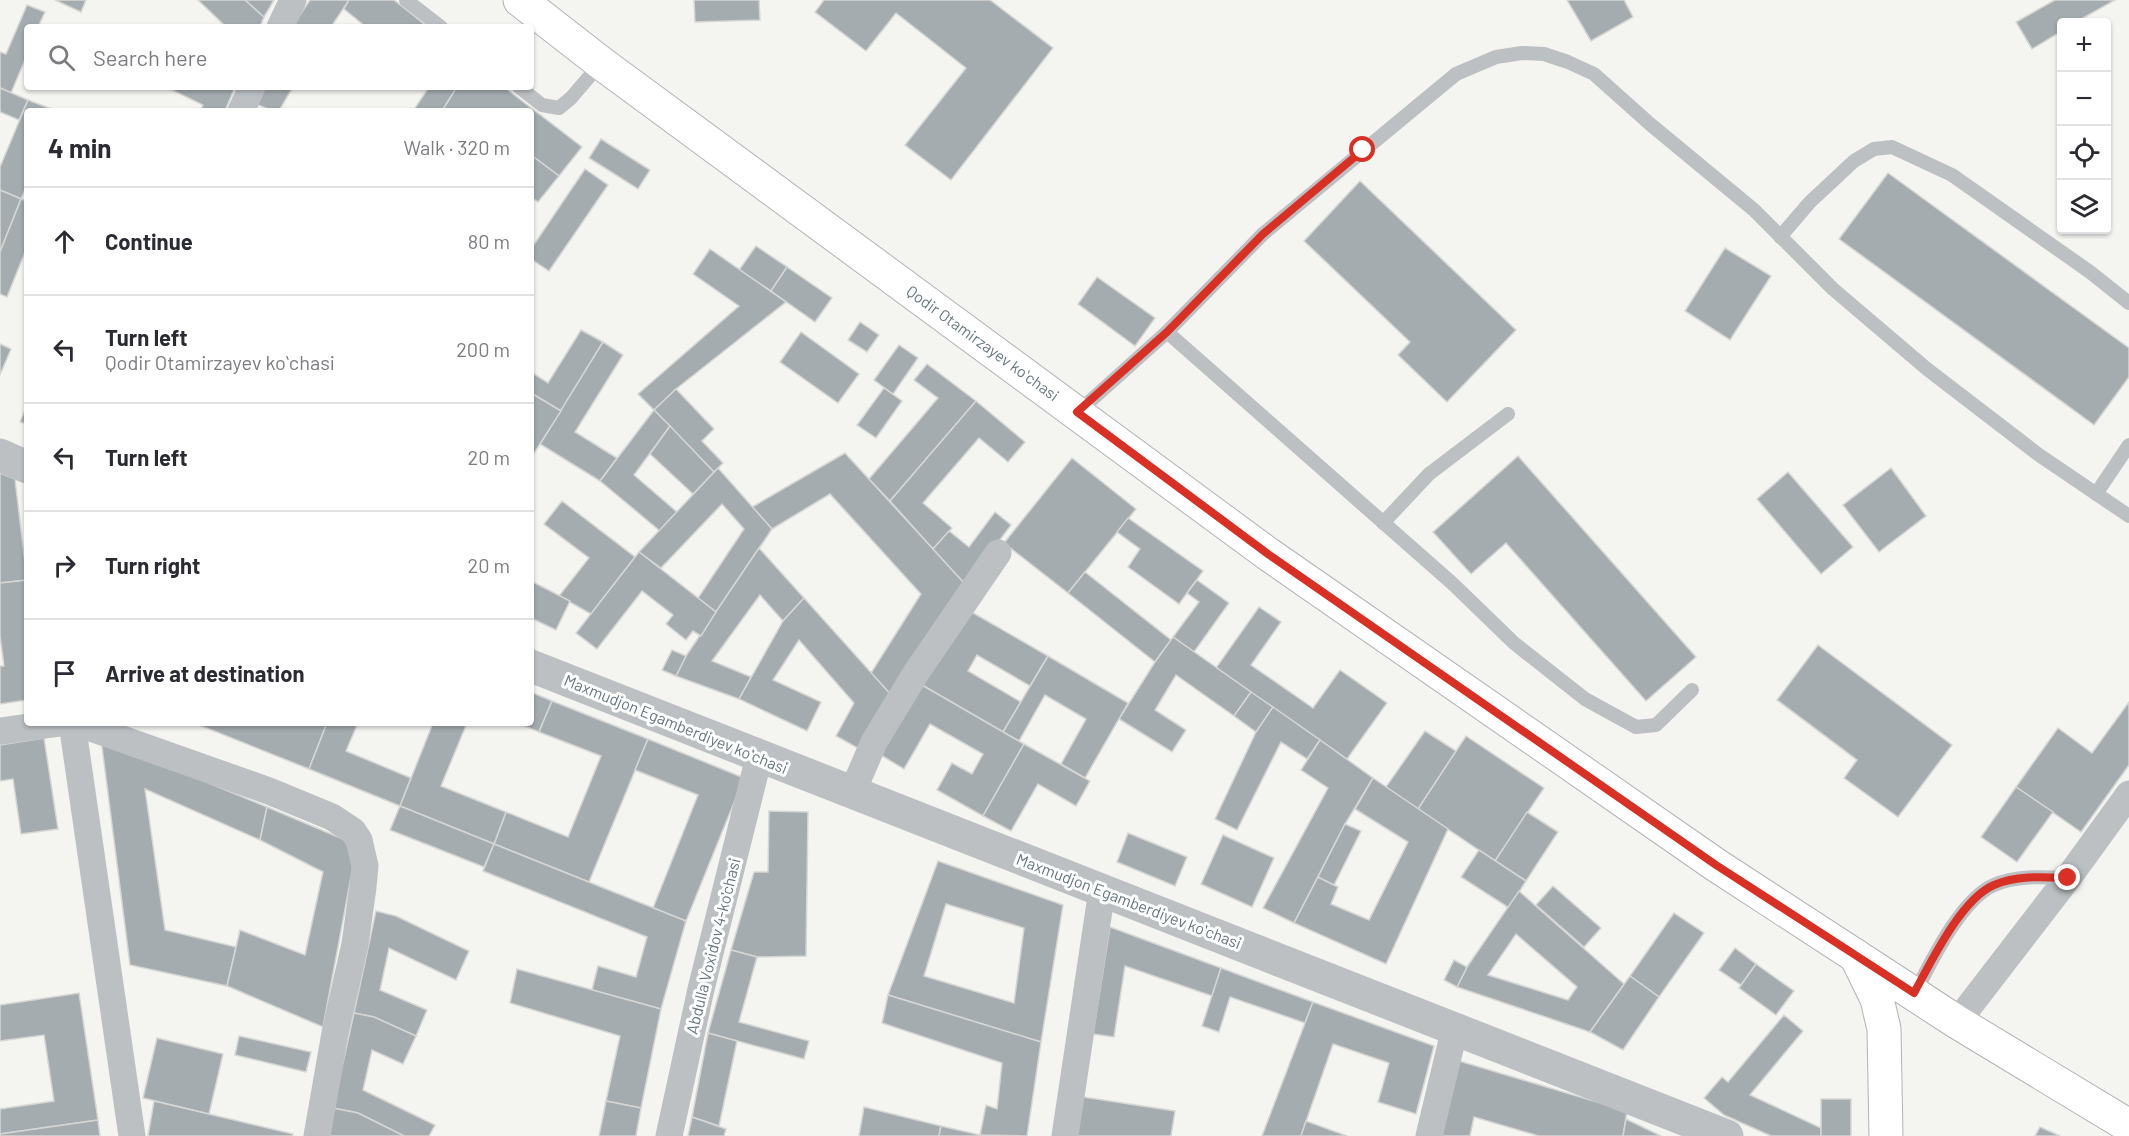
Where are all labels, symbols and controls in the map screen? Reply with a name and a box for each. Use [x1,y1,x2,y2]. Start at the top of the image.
map controls [2057,18,2111,234]
button: + [2057,18,2111,72]
search box [24,24,534,90]
icon: search [45,41,78,74]
text: Search here [93,44,207,70]
button: − [2057,72,2111,126]
button: locate [2057,126,2111,180]
text: 4 min [48,132,112,163]
text: Walk · 320 m [403,135,510,159]
route start [1349,136,1375,162]
button: layers [2057,180,2111,234]
icon: ahead [48,225,81,258]
text: Continue [105,228,193,254]
text: 80 m [468,229,510,253]
street label: Qodir Otamirzayev koʻchasi [903,281,1063,404]
text: Turn left [105,324,188,350]
icon: left [48,333,81,366]
text: 200 m [456,337,510,361]
text: Qodir Otamirzayev koʻchasi [105,350,335,374]
icon: left [48,441,81,474]
text: Turn left [105,444,188,470]
text: 20 m [467,445,510,469]
icon: right [48,549,81,582]
text: Turn right [105,552,200,578]
text: 20 m [467,553,510,577]
icon: arrive [48,657,81,690]
text: Arrive at destination [105,660,304,686]
street label: Maxmudjon Egamberdiyev koʻchasi [562,670,791,777]
street label: Maxmudjon Egamberdiyev koʻchasi [1014,849,1244,952]
street label: Abdulla Voxidov 4-ko'chasi [681,856,744,1036]
route end [2054,864,2080,890]

